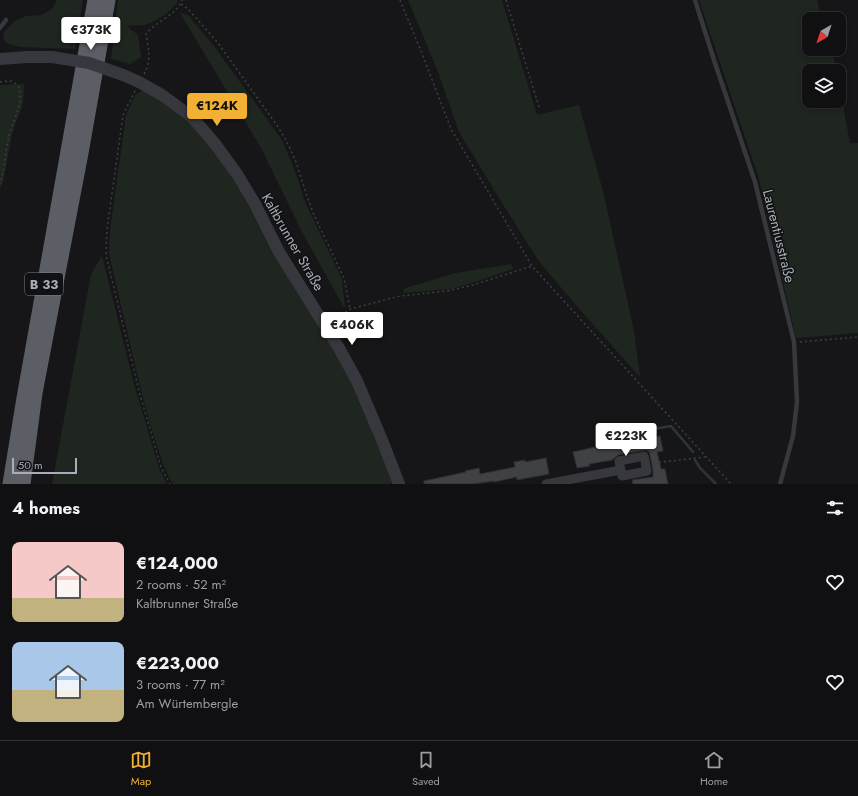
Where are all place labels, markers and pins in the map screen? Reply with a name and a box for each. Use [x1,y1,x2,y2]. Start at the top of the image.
pin: €373K [63,17,119,51]
pin: €124K [189,93,245,127]
pin: €406K [324,312,380,346]
pin: €223K [598,423,654,457]

